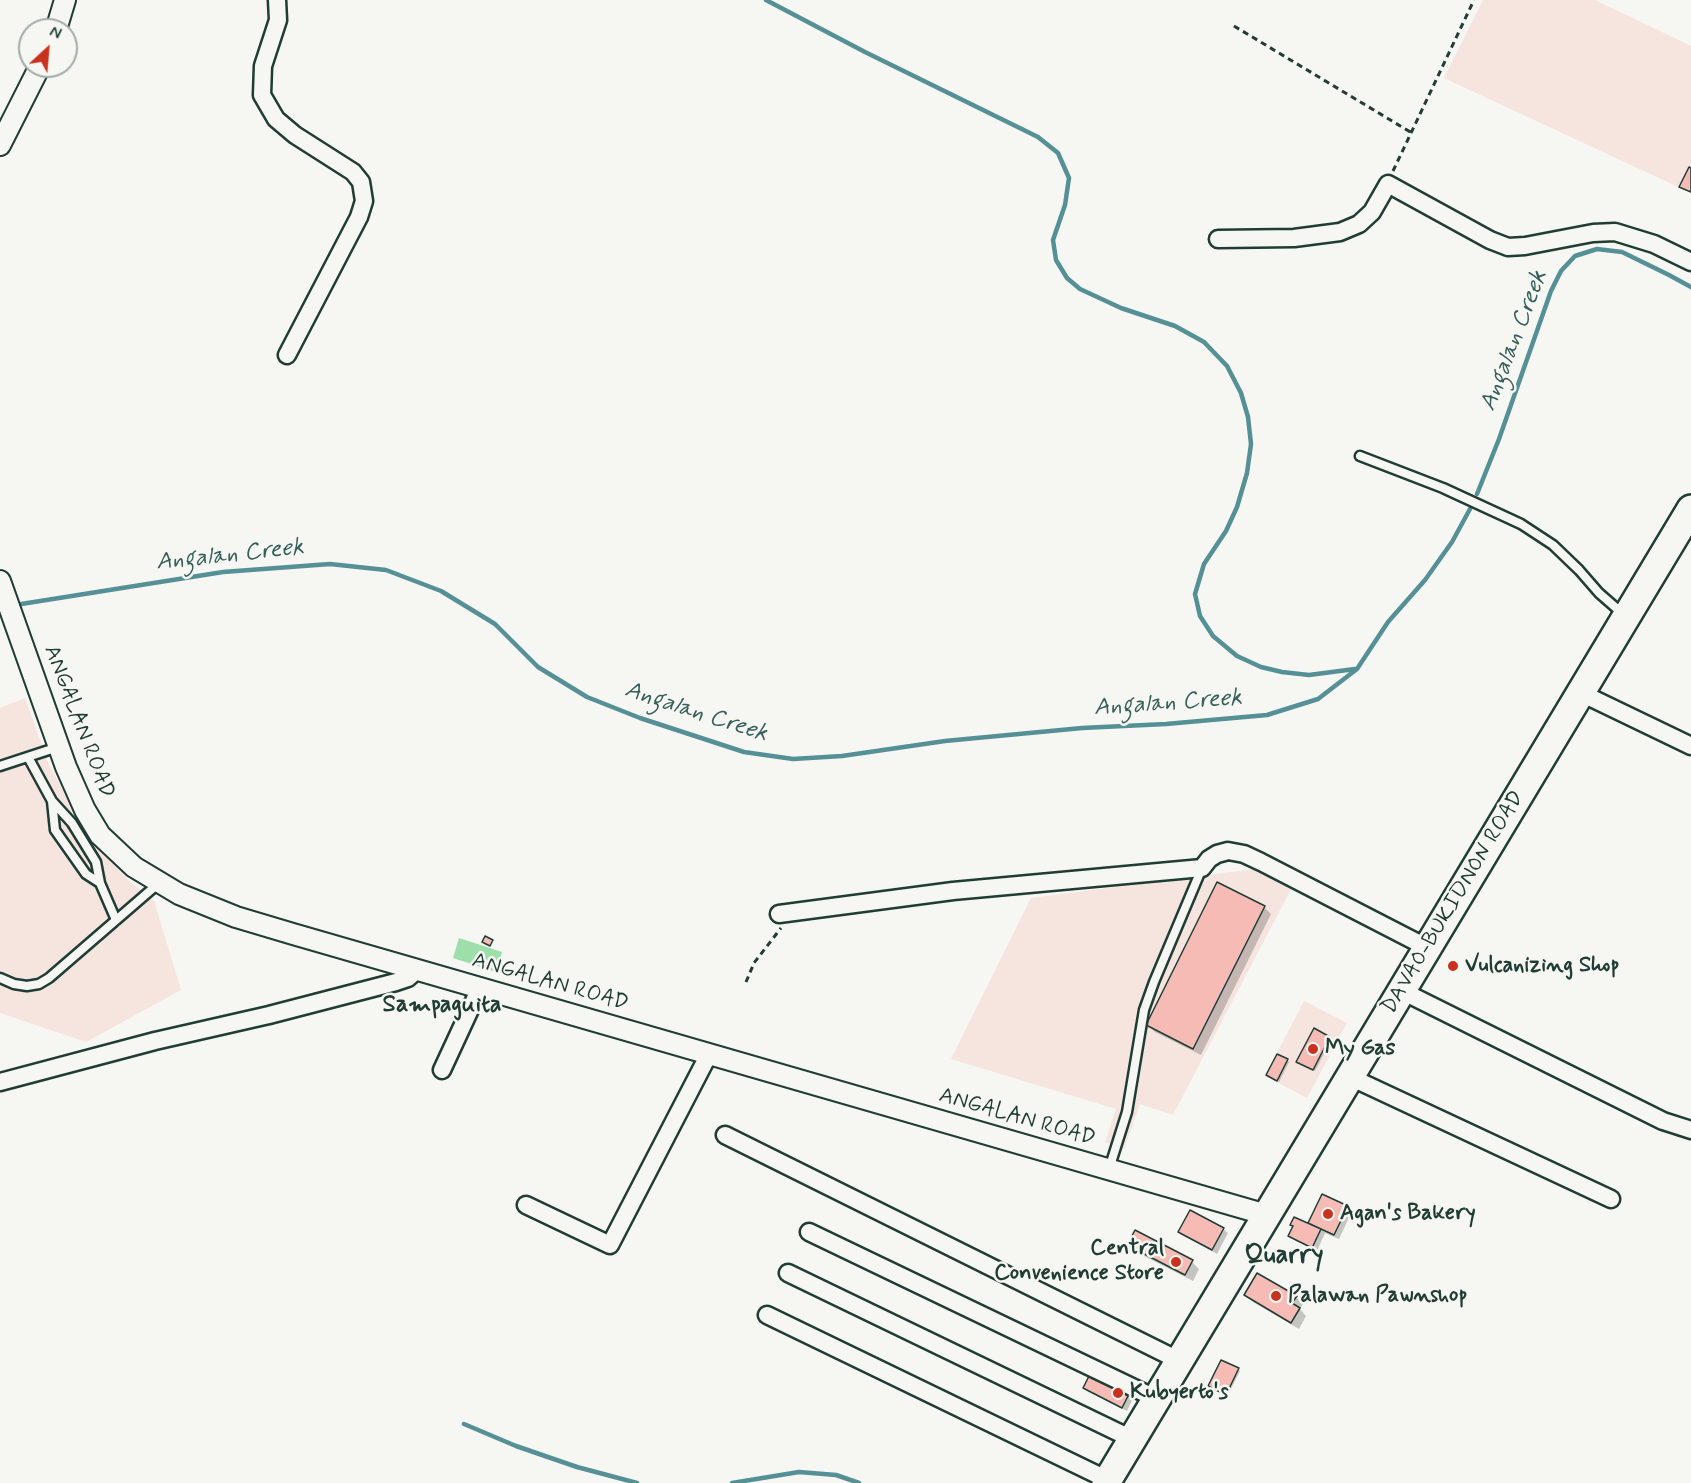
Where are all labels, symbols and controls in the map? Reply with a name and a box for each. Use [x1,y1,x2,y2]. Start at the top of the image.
north arrow [18,18,78,78]
text: N [46,21,65,45]
water label: Angalan Creek [1475,267,1555,415]
water label: Angalan Creek [155,534,305,578]
street label: ANGALAN ROAD [37,642,119,802]
water label: Angalan Creek [621,676,771,750]
water label: Angalan Creek [1093,684,1243,724]
street label: DAVAO-BUKIDNON ROAD [1377,787,1531,1019]
street label: ANGALAN ROAD [469,948,631,1018]
place label: Vulcanizing Shop [1465,953,1619,979]
marker: Vulcanizing Shop [1446,959,1460,973]
district label: Sampaguita [383,992,501,1020]
place label: My Gas [1325,1036,1395,1062]
marker: My Gas [1306,1042,1320,1056]
street label: ANGALAN ROAD [936,1083,1098,1153]
place label: Agan's Bakery [1340,1201,1476,1227]
marker: Agan's Bakery [1321,1207,1335,1221]
place label: Central Convenience Store [994,1236,1164,1288]
district label: Quarry [1245,1241,1323,1273]
marker: Central Convenience Store [1169,1255,1183,1269]
place label: Palawan Pawnshop [1288,1283,1467,1309]
marker: Palawan Pawnshop [1269,1289,1283,1303]
place label: Kubyerto's [1130,1380,1228,1406]
marker: Kubyerto's [1111,1386,1125,1400]

